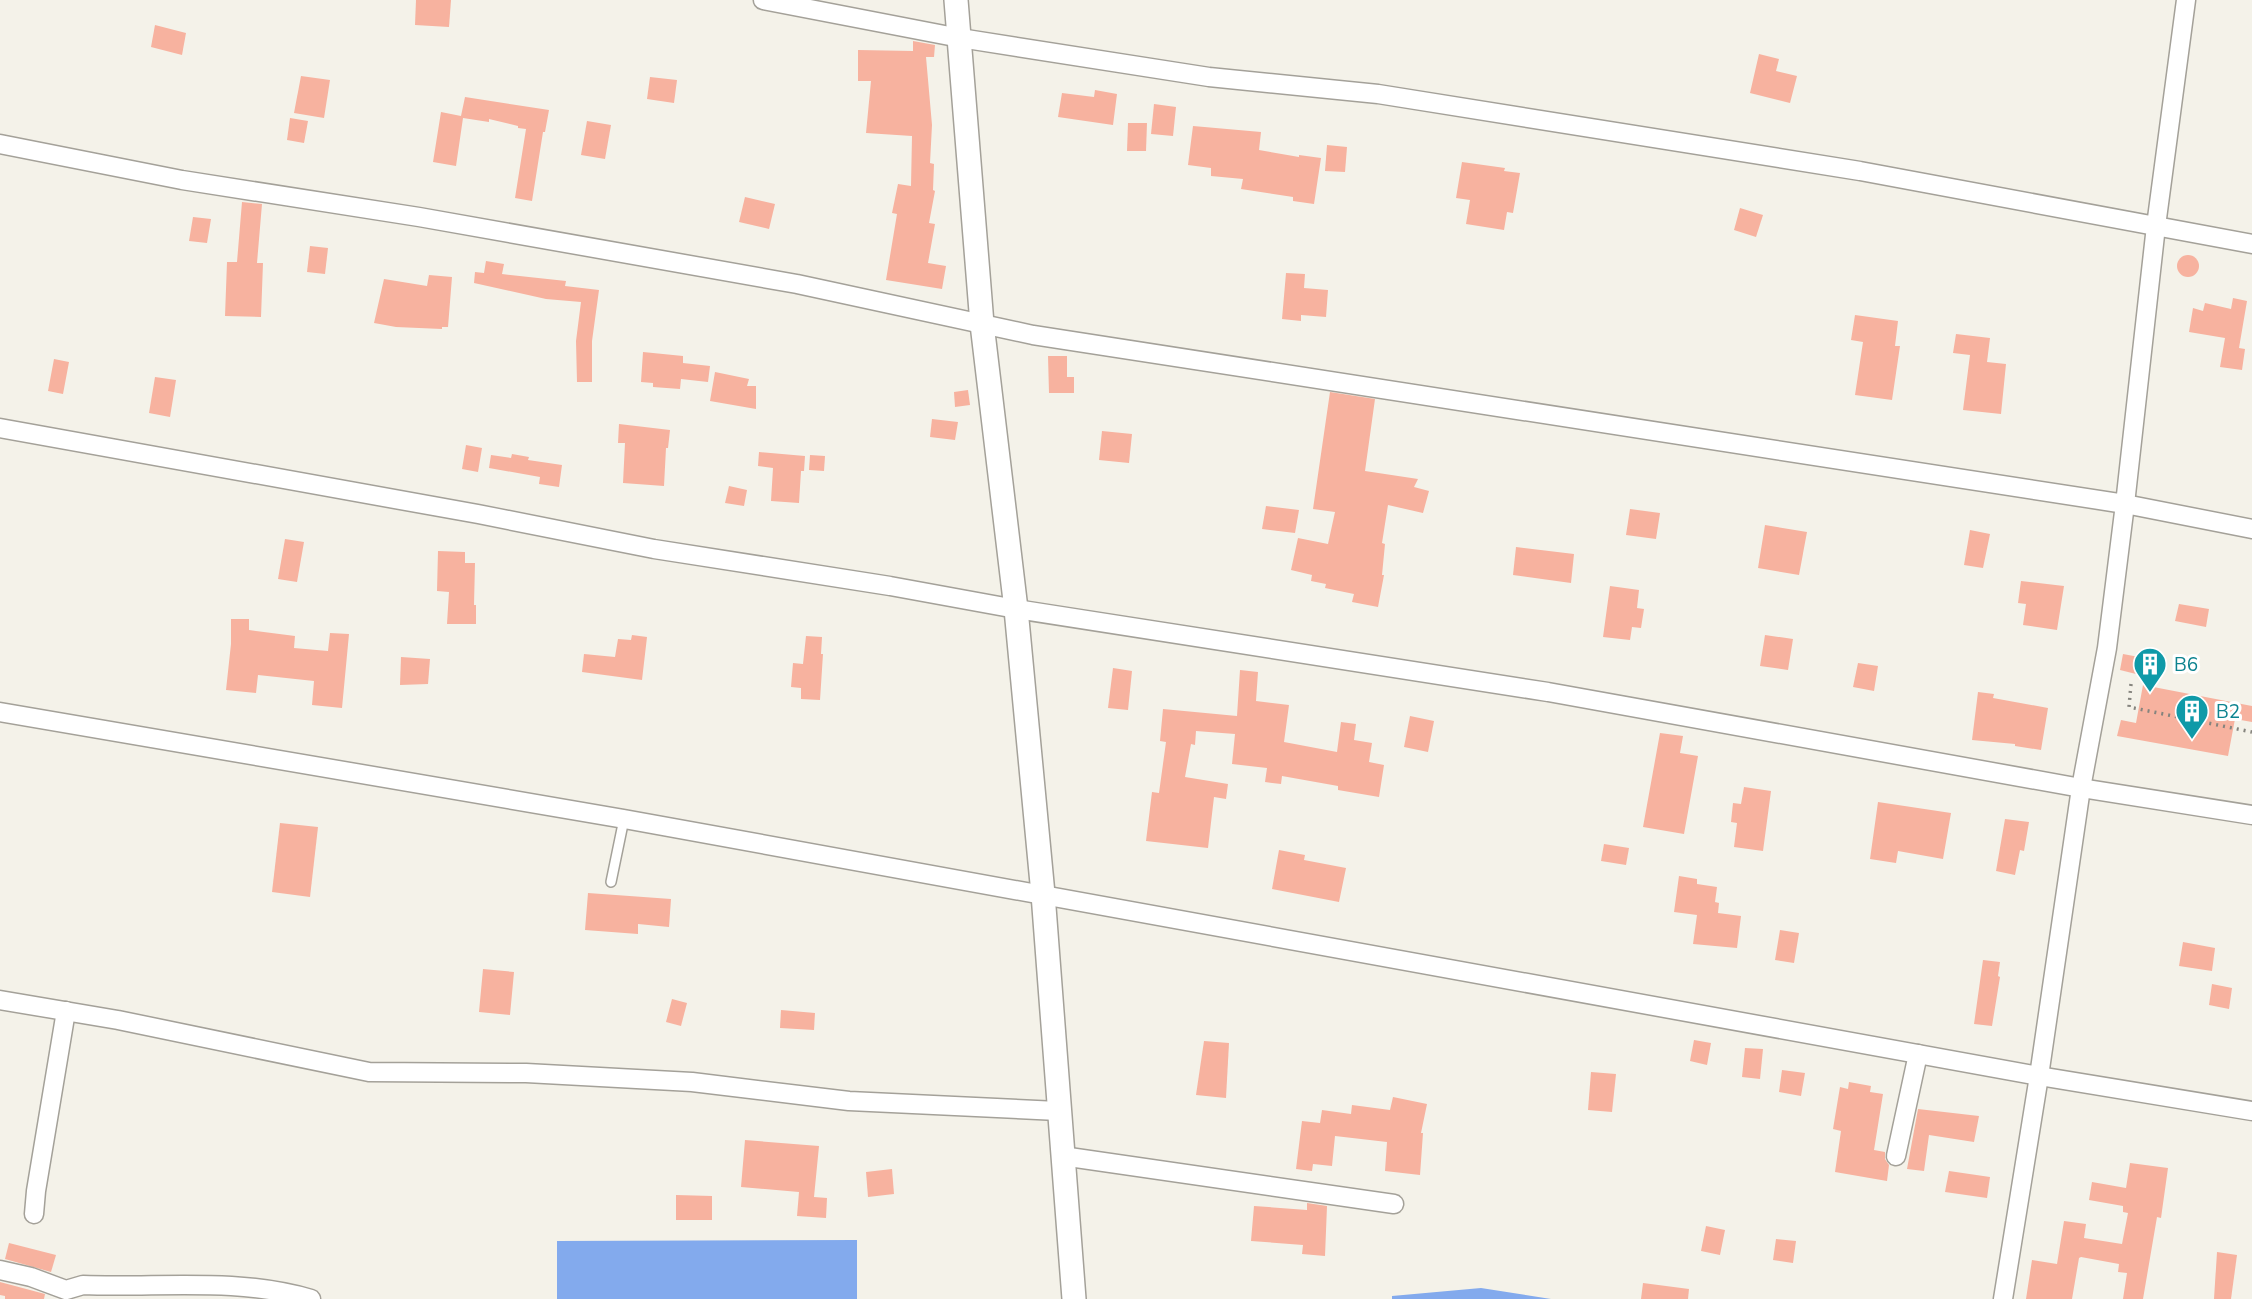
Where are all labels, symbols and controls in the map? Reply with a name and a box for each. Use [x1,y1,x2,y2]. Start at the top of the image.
building icon: B6 [2131,645,2169,694]
place label: B6 [2174,652,2198,678]
building icon: B2 [2173,692,2211,741]
place label: B2 [2216,699,2240,725]

